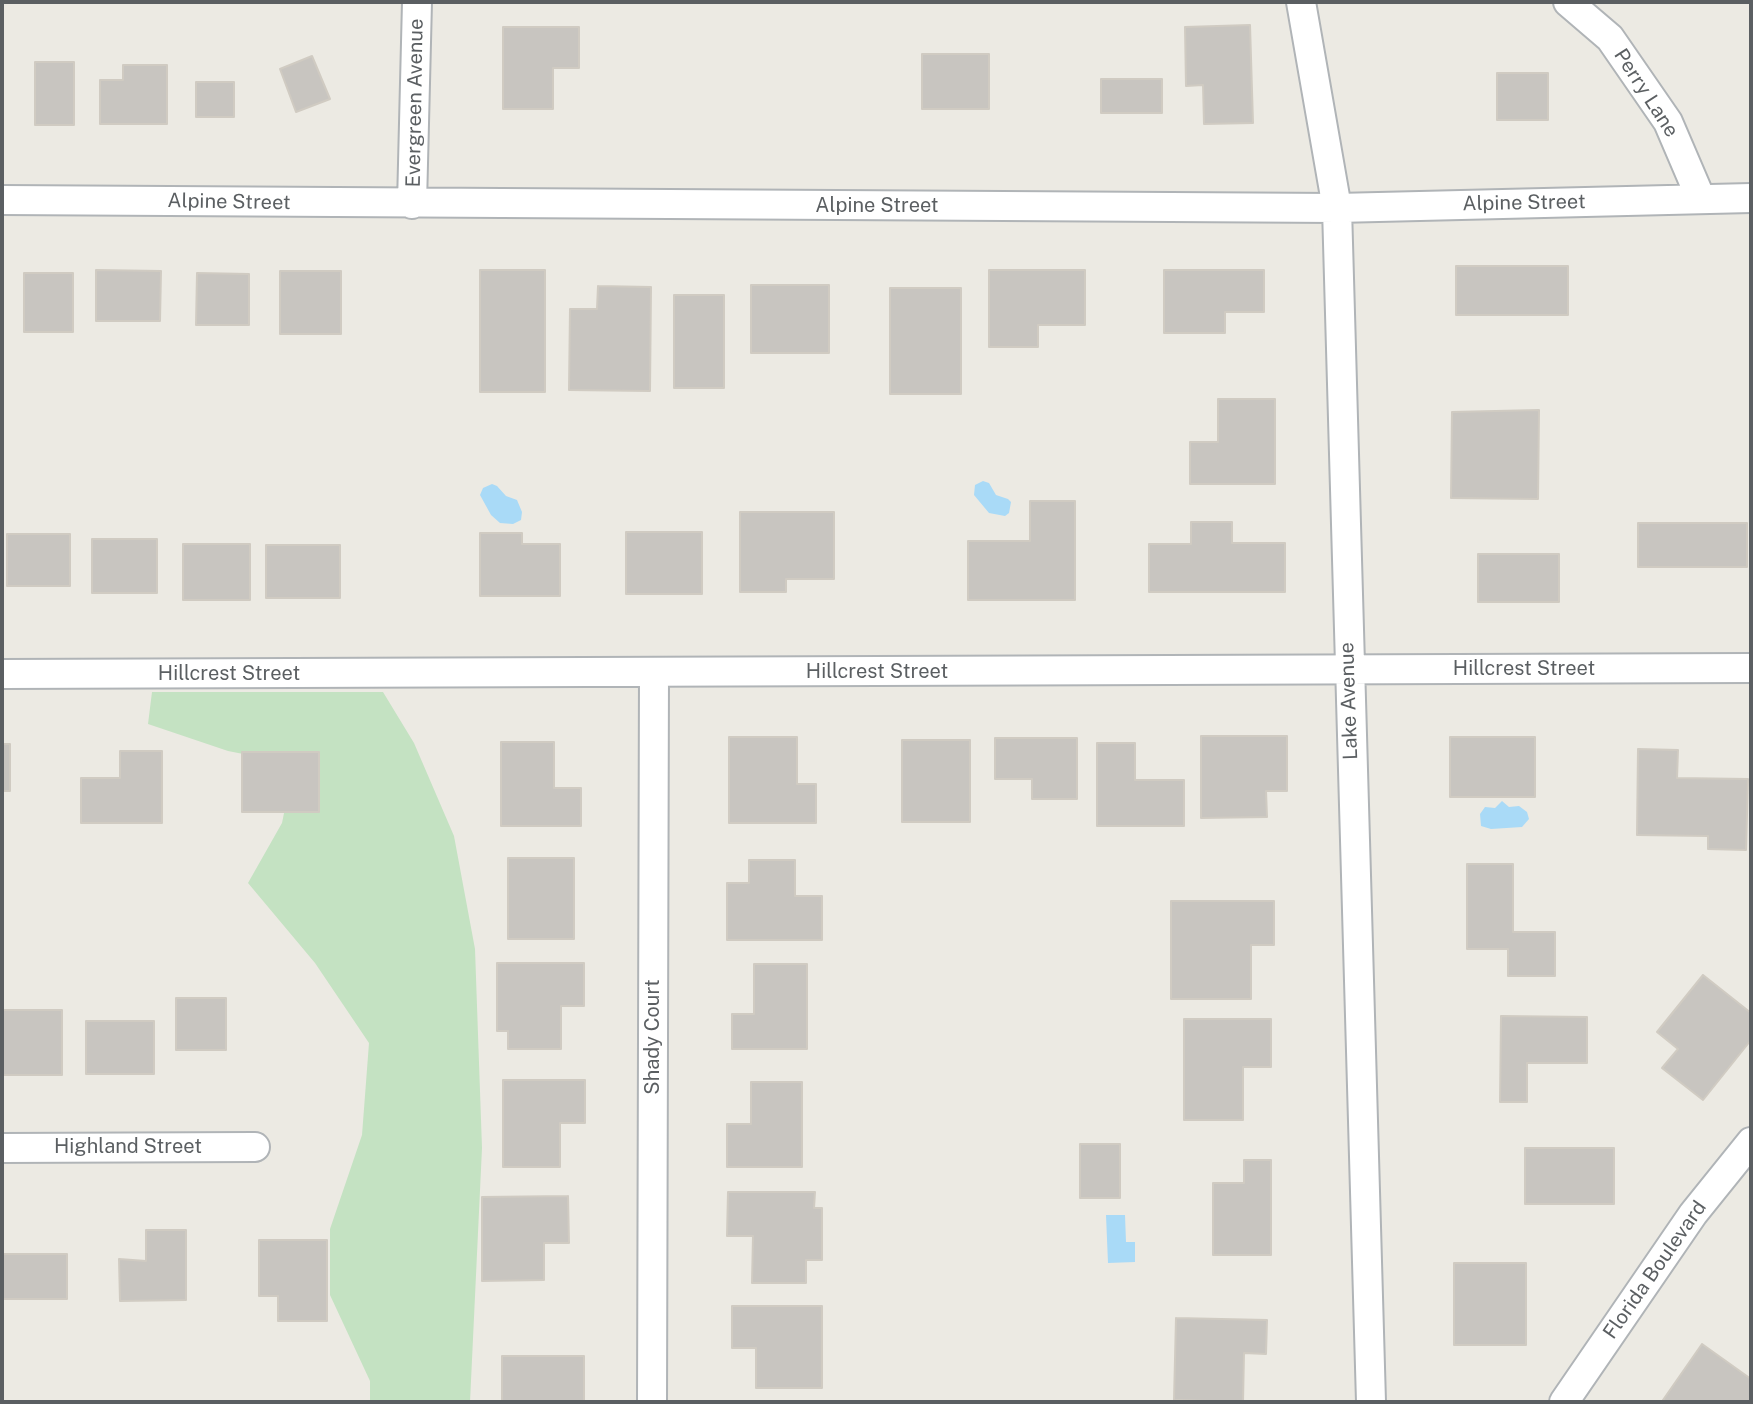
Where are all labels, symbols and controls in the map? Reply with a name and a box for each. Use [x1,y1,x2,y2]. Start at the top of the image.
street label: Evergreen Avenue [402,18,428,188]
street label: Perry Lane [1609,44,1683,142]
street label: Alpine Street [167,189,291,215]
street label: Alpine Street [1462,190,1586,216]
street label: Alpine Street [815,194,939,218]
street label: Lake Avenue [1335,642,1363,760]
street label: Hillcrest Street [1453,657,1595,681]
street label: Hillcrest Street [806,660,948,684]
street label: Hillcrest Street [158,662,300,686]
street label: Shady Court [641,979,665,1095]
street label: Highland Street [54,1135,202,1159]
street label: Florida Boulevard [1598,1196,1712,1344]

